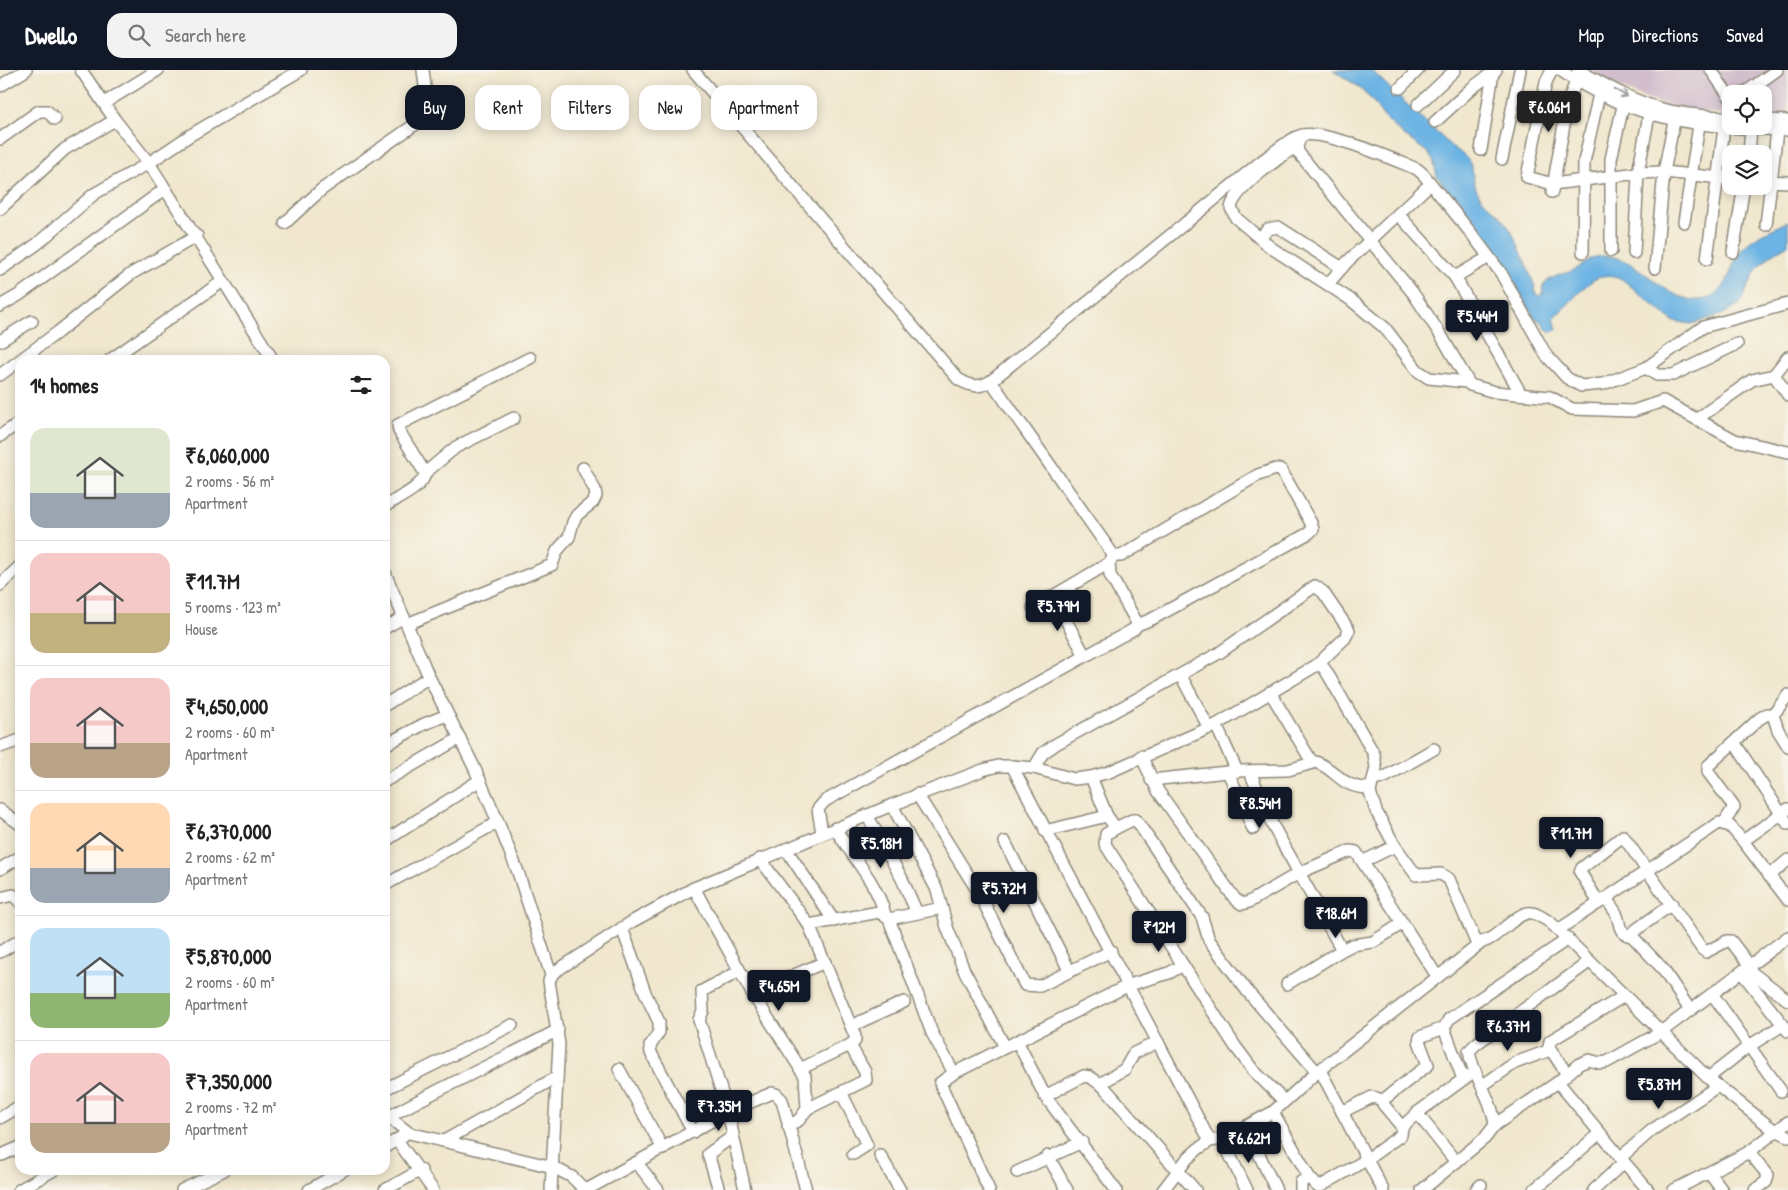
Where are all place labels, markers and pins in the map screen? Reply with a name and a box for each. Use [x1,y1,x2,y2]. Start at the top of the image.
pin: ₹6.06M [1508,90,1590,133]
pin: ₹5.44M [1436,300,1518,342]
pin: ₹5.79M [1017,590,1099,632]
pin: ₹8.54M [1219,786,1301,829]
pin: ₹11.7M [1530,816,1612,859]
pin: ₹5.18M [840,826,922,869]
pin: ₹5.72M [963,872,1045,914]
pin: ₹18.6M [1295,896,1377,939]
pin: ₹12M [1129,910,1189,953]
pin: ₹4.65M [738,970,820,1012]
pin: ₹6.37M [1467,1010,1549,1052]
pin: ₹5.87M [1618,1068,1700,1110]
pin: ₹7.35M [678,1090,760,1132]
pin: ₹6.62M [1208,1122,1290,1164]

